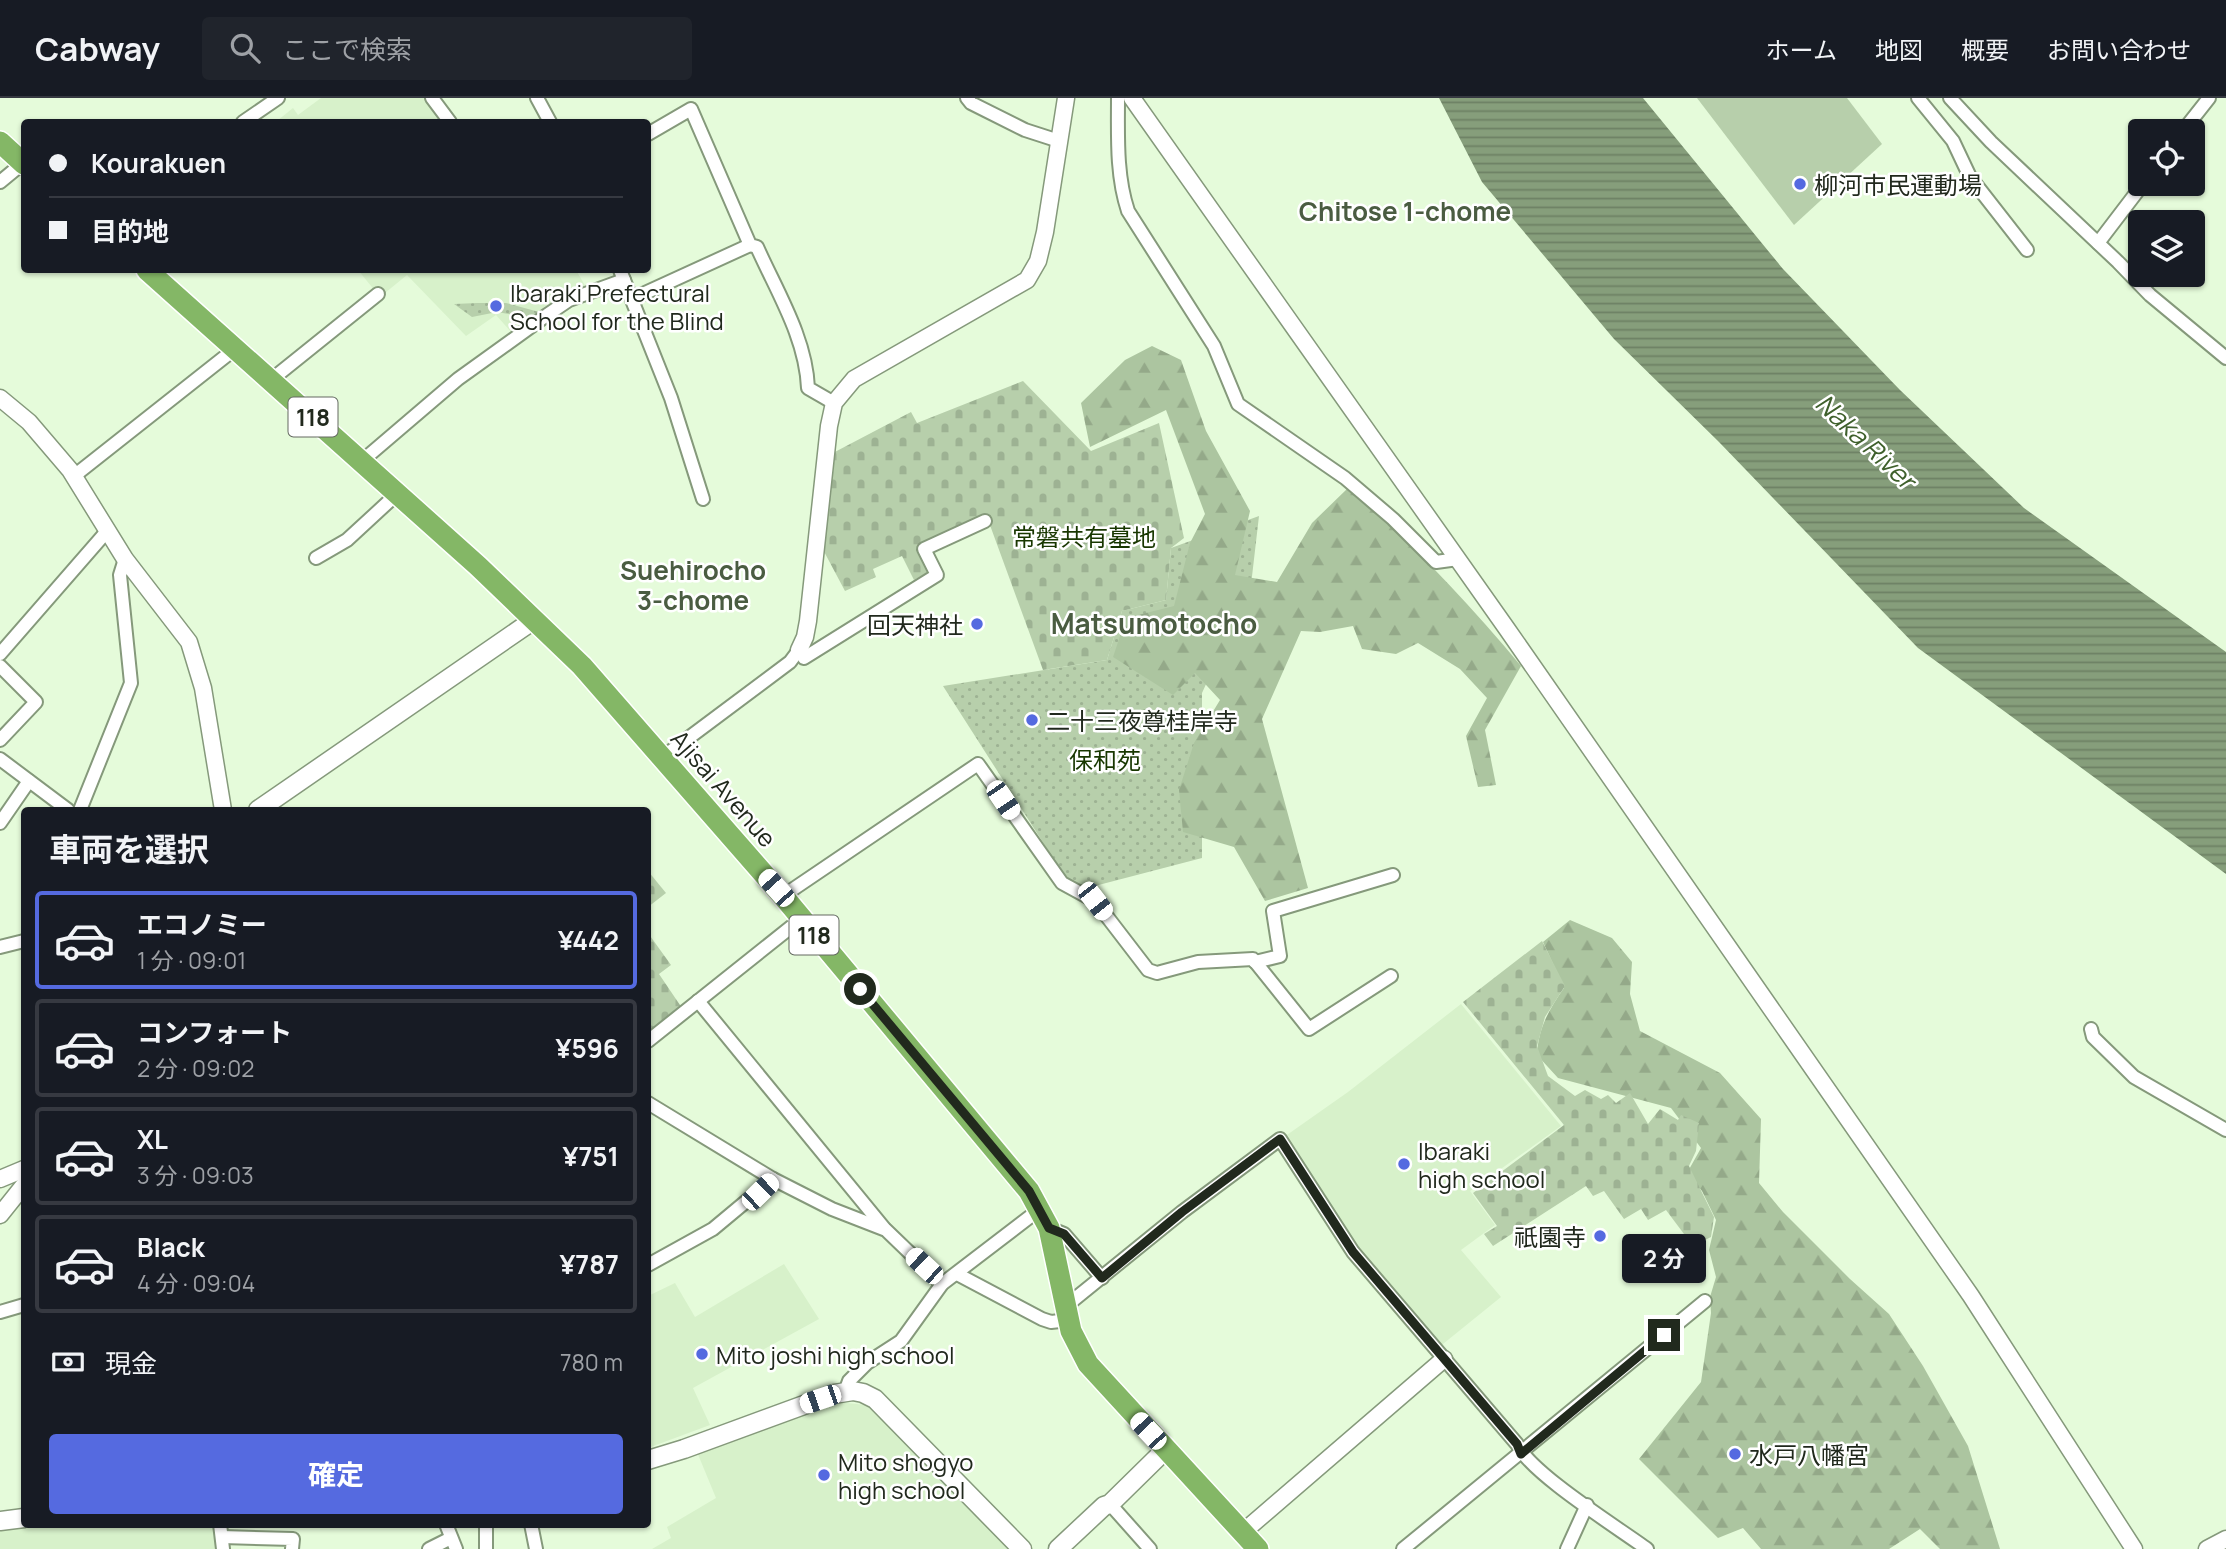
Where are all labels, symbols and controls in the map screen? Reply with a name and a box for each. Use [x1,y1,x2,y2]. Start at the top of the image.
search box [202,17,692,80]
text: Cabway [35,26,160,71]
icon: search [226,29,264,67]
text: ここで検索 [282,31,412,67]
text: ホーム [1766,33,1837,66]
text: 地図 [1875,33,1923,66]
text: 概要 [1961,33,2009,66]
text: お問い合わせ [2047,33,2191,66]
map controls [2128,119,2205,287]
button: locate [2128,119,2205,196]
text: Kourakuen [91,145,226,181]
place label: 柳河市民運動場 [1814,168,1982,201]
marker: 柳河市民運動場 [1792,176,1808,192]
district label: Chitose 1-chome [1299,193,1511,229]
button: layers [2128,210,2205,287]
text: 目的地 [91,213,169,249]
place label: Ibaraki Prefectural School for the Blind [510,276,724,337]
marker: Ibaraki Prefectural School for the Blind [488,298,504,314]
water label: Naka River [1808,385,1926,499]
road number: 118 [288,398,338,436]
park label: 常磐共有墓地 [1012,520,1156,553]
district label: Suehirocho 3-chome [620,552,766,618]
district label: Matsumotocho [1051,604,1257,642]
place label: 回天神社 [867,608,963,641]
marker: 回天神社 [969,616,985,632]
place label: 二十三夜尊桂岸寺 [1046,704,1238,737]
marker: 二十三夜尊桂岸寺 [1024,712,1040,728]
street label: Ajisai Avenue [664,722,784,854]
park label: 保和苑 [1069,743,1141,776]
car [983,777,1024,823]
text: 車両を選択 [49,827,209,871]
car [755,865,798,911]
car [1074,878,1117,924]
text: エコノミー [137,906,267,942]
icon: car [53,909,116,972]
road number: 118 [790,916,838,954]
text: ¥442 [558,922,619,958]
text: 1 分 · 09:01 [137,944,246,976]
route start [844,973,876,1005]
text: コンフォート [137,1014,292,1050]
icon: car [53,1017,116,1080]
text: ¥596 [556,1030,619,1066]
text: 2 分 · 09:02 [137,1052,254,1084]
text: XL [137,1121,168,1157]
icon: car [53,1125,116,1188]
place label: Ibaraki high school [1418,1134,1545,1195]
text: ¥751 [563,1138,619,1174]
marker: Ibaraki high school [1396,1156,1412,1172]
text: 3 分 · 09:03 [137,1159,254,1191]
car [738,1170,783,1214]
place label: 祇園寺 [1514,1220,1586,1253]
marker: 祇園寺 [1592,1228,1608,1244]
text: Black [137,1229,205,1265]
icon: car [53,1233,116,1296]
callout: 2 分 [1622,1234,1706,1282]
text: 2 分 [1643,1242,1685,1274]
car [902,1244,947,1288]
text: ¥787 [559,1246,619,1282]
text: 4 分 · 09:04 [137,1267,255,1299]
route end [1648,1319,1680,1351]
place label: Mito joshi high school [716,1338,955,1371]
icon: cash [49,1343,87,1381]
text: 現金 [105,1345,157,1381]
text: 780 m [560,1346,623,1378]
marker: Mito joshi high school [694,1346,710,1362]
car [797,1382,844,1416]
car [1126,1408,1171,1454]
button: 確定 [49,1434,623,1514]
place label: 水戸八幡宮 [1749,1438,1869,1471]
place label: Mito shogyo high school [838,1445,974,1506]
marker: 水戸八幡宮 [1727,1446,1743,1462]
marker: Mito shogyo high school [816,1467,832,1483]

